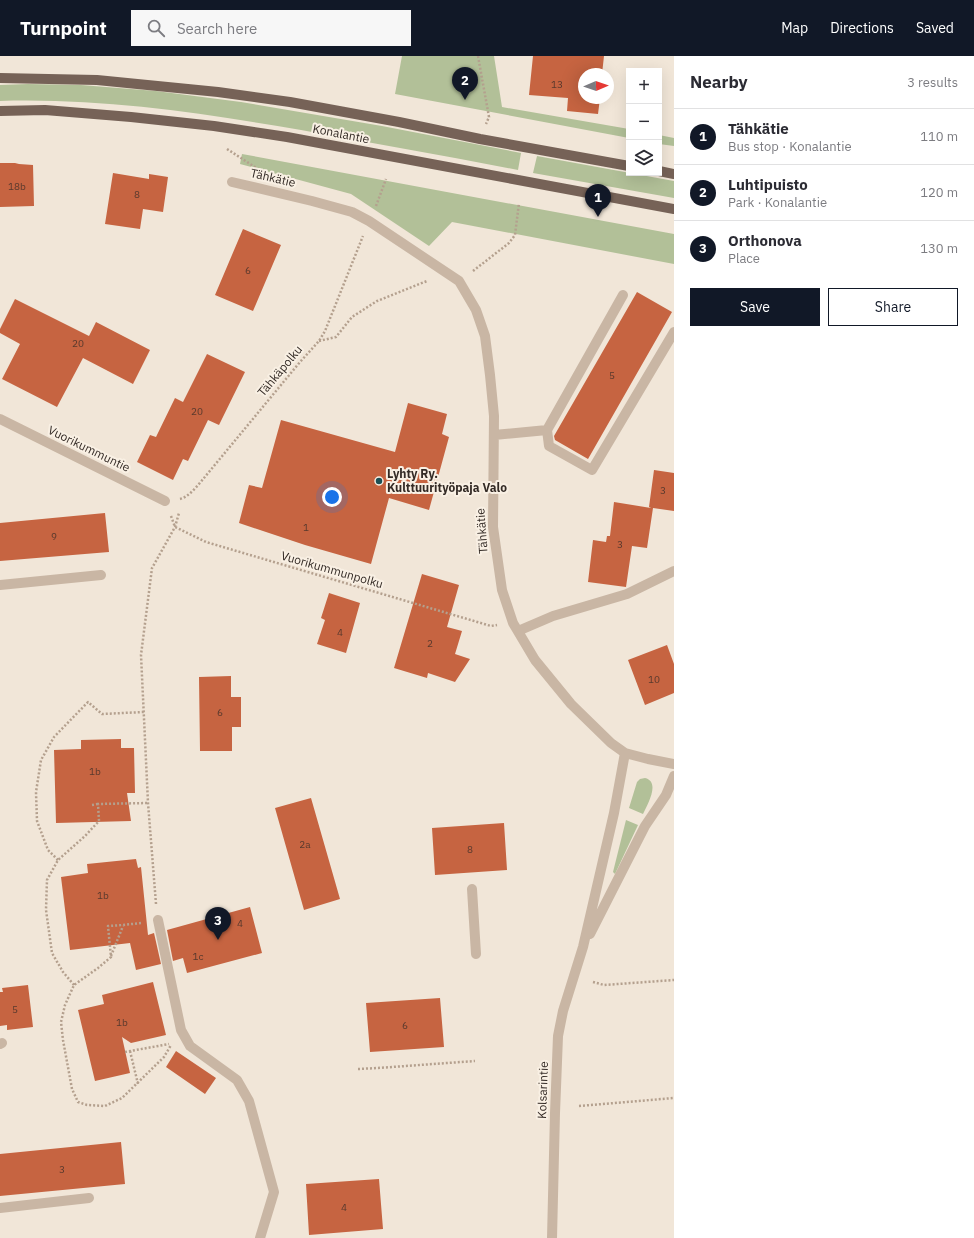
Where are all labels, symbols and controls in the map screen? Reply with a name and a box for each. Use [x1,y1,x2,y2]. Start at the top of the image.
search box [131,10,411,46]
text: Turnpoint [20,16,107,40]
icon: search [145,17,167,39]
text: Search here [177,19,257,38]
text: Map [781,19,808,37]
text: Directions [830,19,894,37]
text: Saved [916,19,954,37]
pin: 2 [452,67,478,100]
north arrow [578,68,614,104]
map controls [626,68,662,176]
button: + [626,68,662,104]
text: Nearby [690,71,748,93]
text: 3 results [907,74,958,91]
house number: 13 [551,78,563,91]
button: − [626,104,662,140]
text: Tähkätie [728,119,789,138]
street label: Konalantie [311,121,371,146]
text: 1 [699,128,707,145]
text: 110 m [920,128,958,145]
text: Bus stop · Konalantie [728,138,852,155]
button: layers [626,140,662,176]
street label: Tähkätie [249,165,297,190]
text: Luhtipuisto [728,175,808,194]
house number: 18b [8,180,26,193]
pin: 1 [585,184,611,217]
text: 2 [699,184,707,201]
text: 120 m [920,184,958,201]
house number: 8 [134,188,140,201]
text: Park · Konalantie [728,194,827,211]
text: Orthonova [728,231,802,250]
text: 3 [699,240,707,257]
text: 130 m [920,240,958,257]
text: Place [728,250,760,267]
house number: 6 [245,264,251,277]
button: Save [690,288,820,326]
button: Share [828,288,958,326]
house number: 20 [72,337,84,350]
street label: Tähkäpolku [254,342,305,399]
house number: 5 [609,369,615,382]
house number: 20 [191,405,203,418]
street label: Vuorikummuntie [46,422,133,475]
place label: Lyhty Ry. Kulttuurityöpaja Valo [387,466,507,495]
marker: Lyhty Ry. Kulttuurityöpaja Valo [374,476,384,486]
house number: 3 [660,484,666,497]
your location [322,487,342,507]
street label: Tähkätie [472,507,491,554]
house number: 1 [303,521,309,534]
house number: 9 [51,530,57,543]
house number: 3 [617,538,623,551]
street label: Vuorikummunpolku [279,548,385,591]
house number: 4 [337,626,343,639]
house number: 2 [427,637,433,650]
house number: 10 [648,673,660,686]
house number: 6 [217,706,223,719]
house number: 1b [89,765,101,778]
house number: 2a [299,838,311,851]
house number: 8 [467,843,473,856]
house number: 1b [97,889,109,902]
pin: 3 [205,907,231,940]
house number: 4 [237,917,243,930]
house number: 1c [192,950,204,963]
house number: 5 [12,1003,18,1016]
house number: 1b [116,1016,128,1029]
house number: 6 [402,1019,408,1032]
street label: Kolsarintie [534,1061,551,1119]
house number: 3 [59,1163,65,1176]
house number: 4 [341,1201,347,1214]

